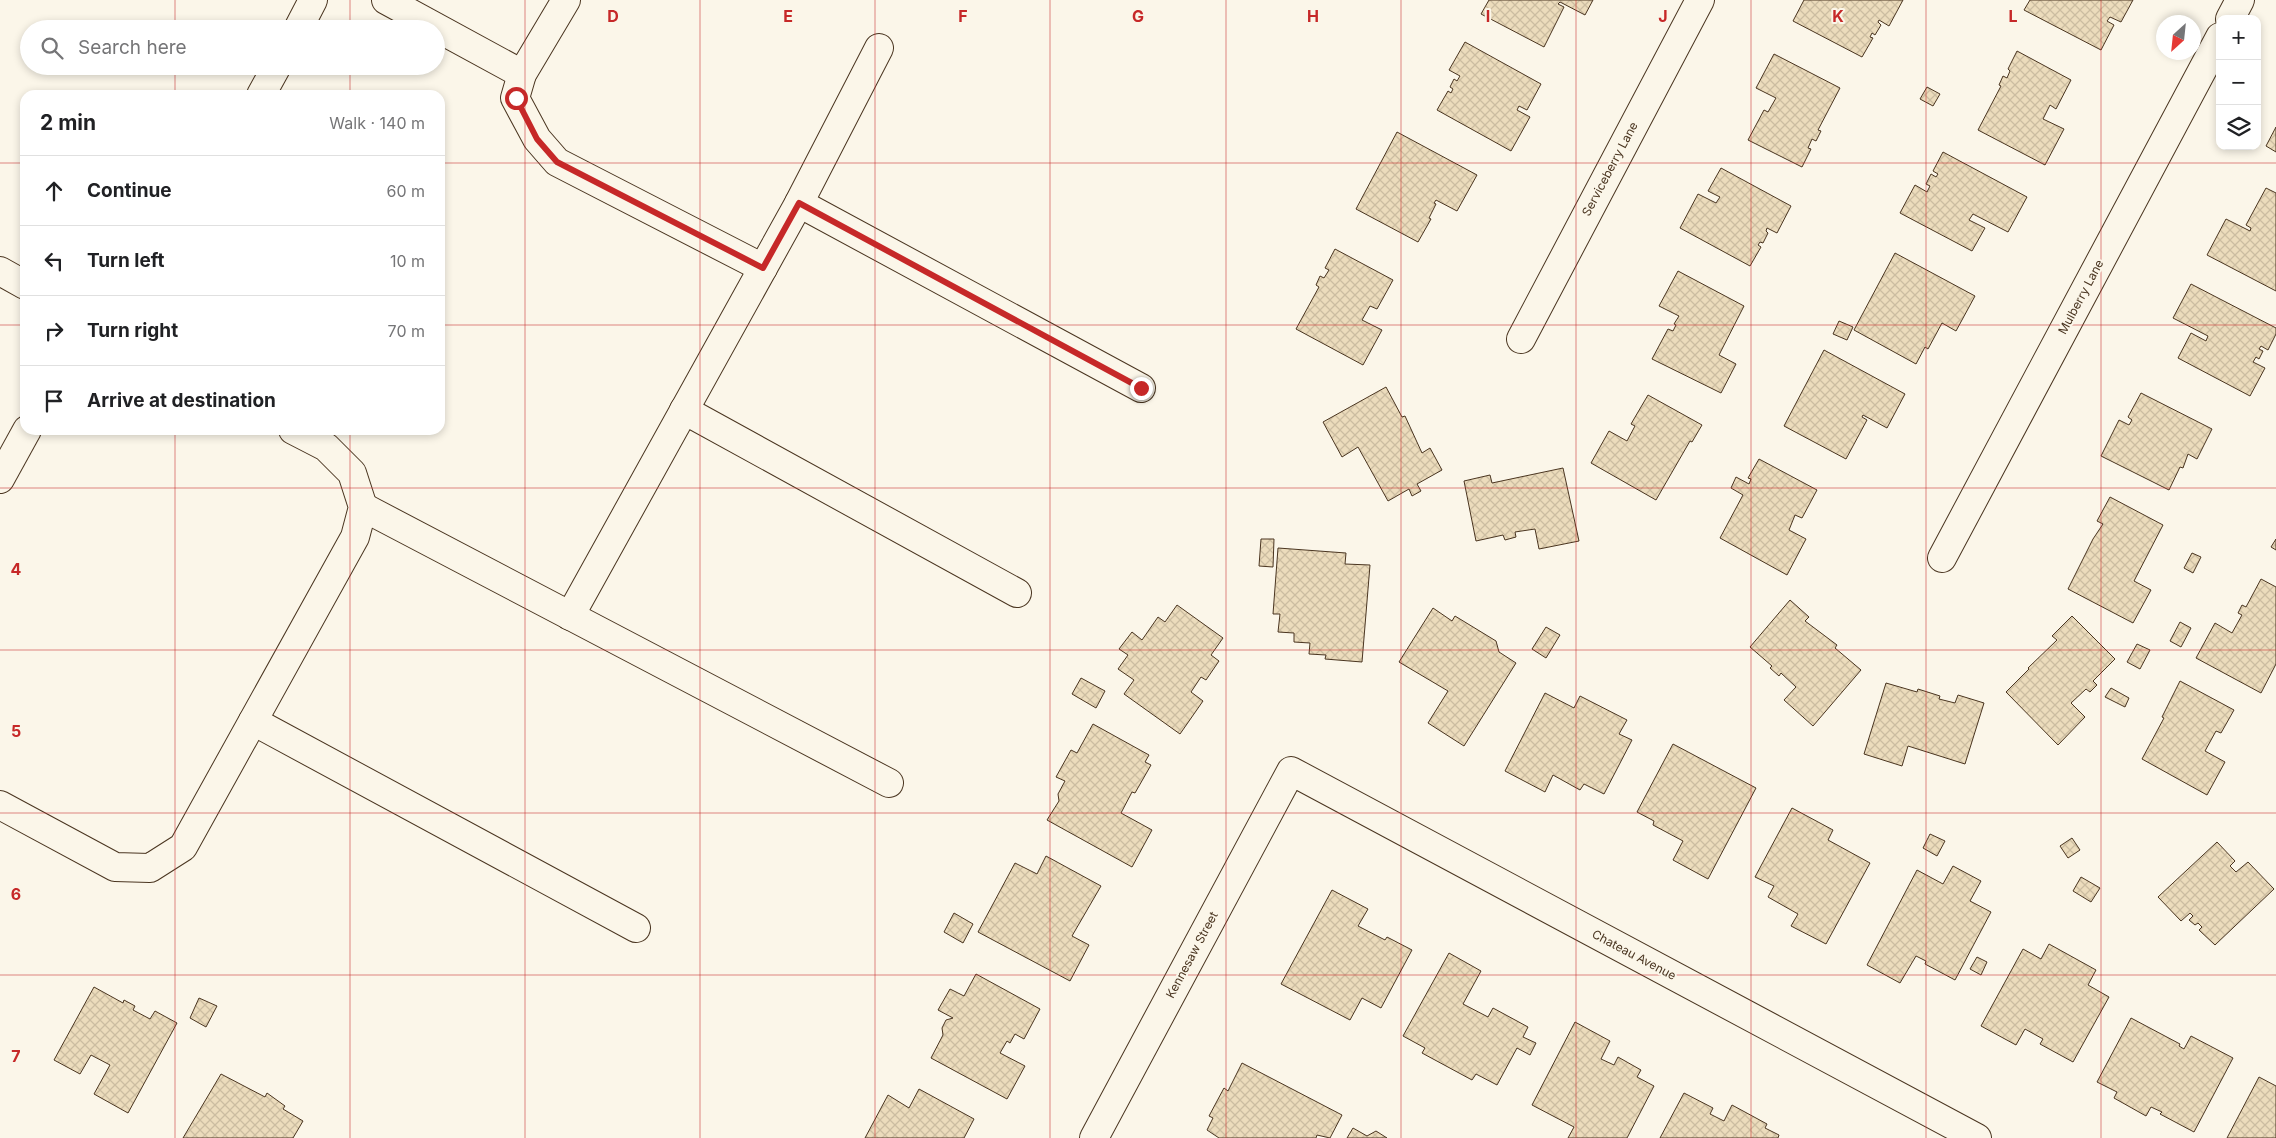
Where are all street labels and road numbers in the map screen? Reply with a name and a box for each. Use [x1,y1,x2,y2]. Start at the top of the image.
street label: Serviceberry Lane [1578,119,1641,218]
street label: Mulberry Lane [2055,257,2107,337]
street label: Kennesaw Street [1162,909,1221,1001]
street label: Chateau Avenue [1590,926,1679,983]

